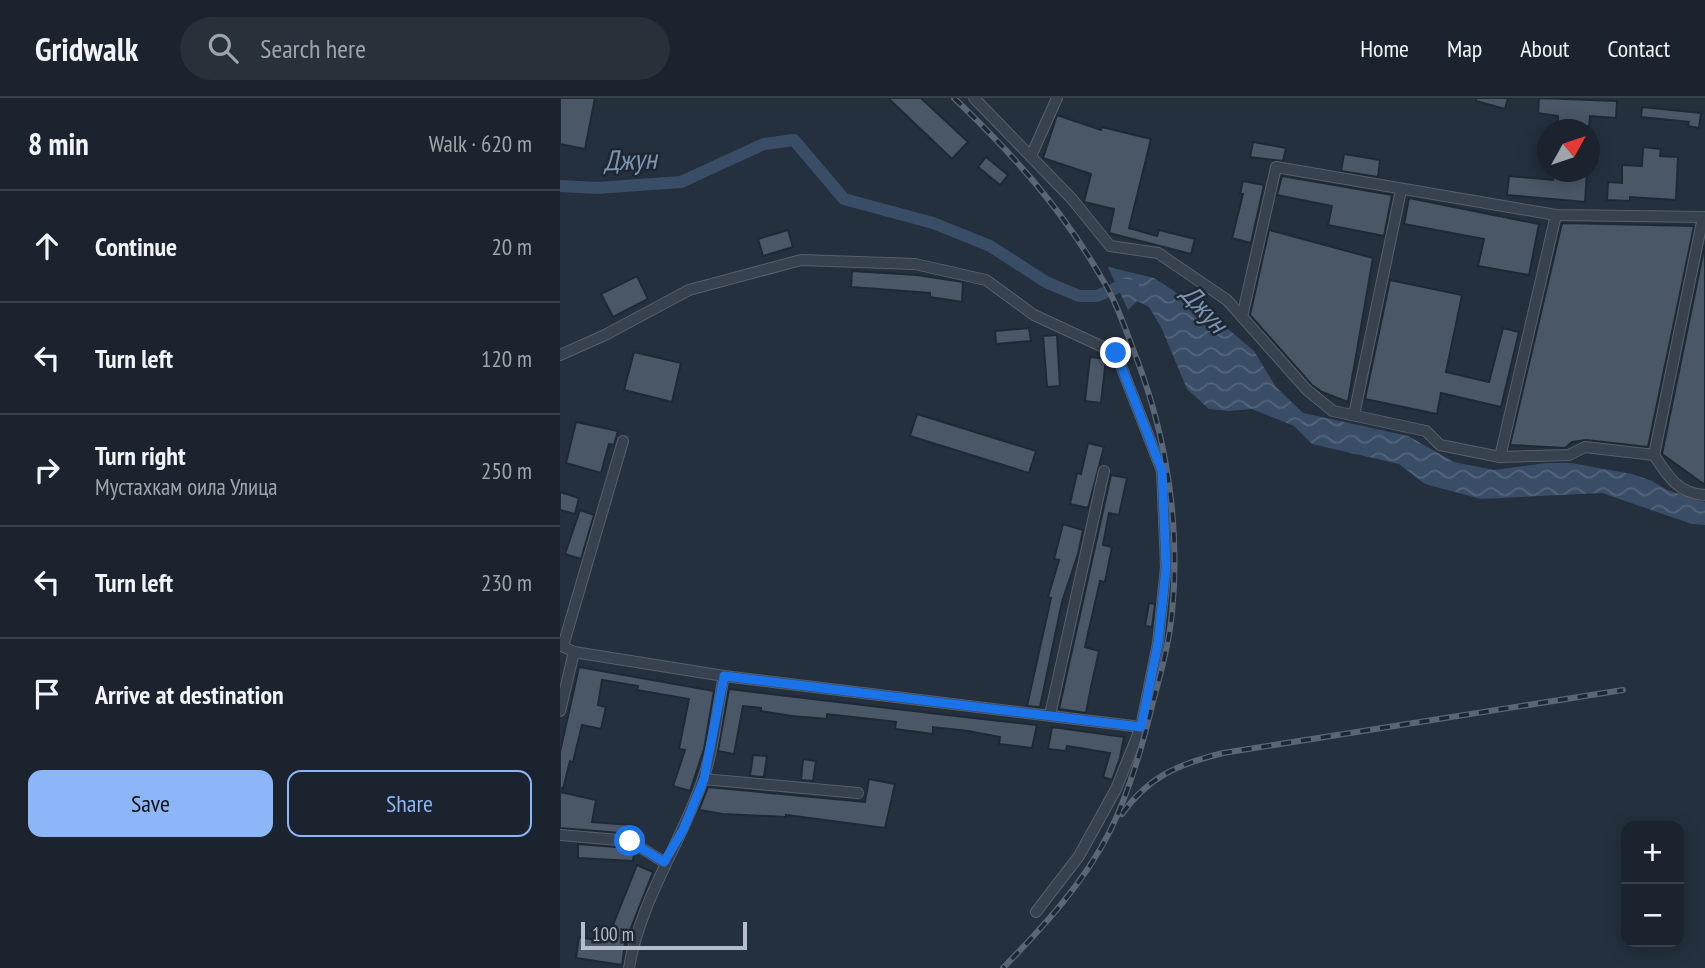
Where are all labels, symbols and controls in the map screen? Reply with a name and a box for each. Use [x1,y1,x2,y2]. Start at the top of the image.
search box [180,17,670,80]
text: Gridwalk [35,27,138,70]
icon: search [204,29,242,67]
text: Search here [260,32,366,65]
text: Home [1360,33,1409,64]
text: Map [1447,33,1482,64]
text: About [1520,33,1569,64]
text: Contact [1607,33,1670,64]
north arrow [1537,119,1600,182]
text: 8 min [28,124,89,163]
text: Walk · 620 m [429,129,532,158]
water label: Джун [602,139,660,178]
icon: ahead [28,227,66,265]
text: Continue [95,230,177,263]
text: 20 m [491,232,532,261]
water label: Джун [1173,275,1238,342]
route end [1100,337,1131,368]
icon: left [28,339,66,377]
text: Turn left [95,342,173,375]
text: 120 m [481,344,532,373]
text: Turn right [95,439,186,472]
icon: right [28,451,66,489]
text: 250 m [481,456,532,485]
text: Мустахкам оила Улица [95,472,278,501]
icon: left [28,563,66,601]
text: Turn left [95,566,173,599]
text: 230 m [481,568,532,597]
icon: arrive [28,675,66,713]
text: Arrive at destination [95,678,284,711]
button: Save [28,770,273,837]
button: Share [287,770,532,837]
map controls [1621,821,1684,947]
button: + [1621,821,1684,884]
route start [614,825,645,856]
button: − [1621,884,1684,947]
scale bar [581,919,747,951]
text: 100 m [592,922,634,946]

